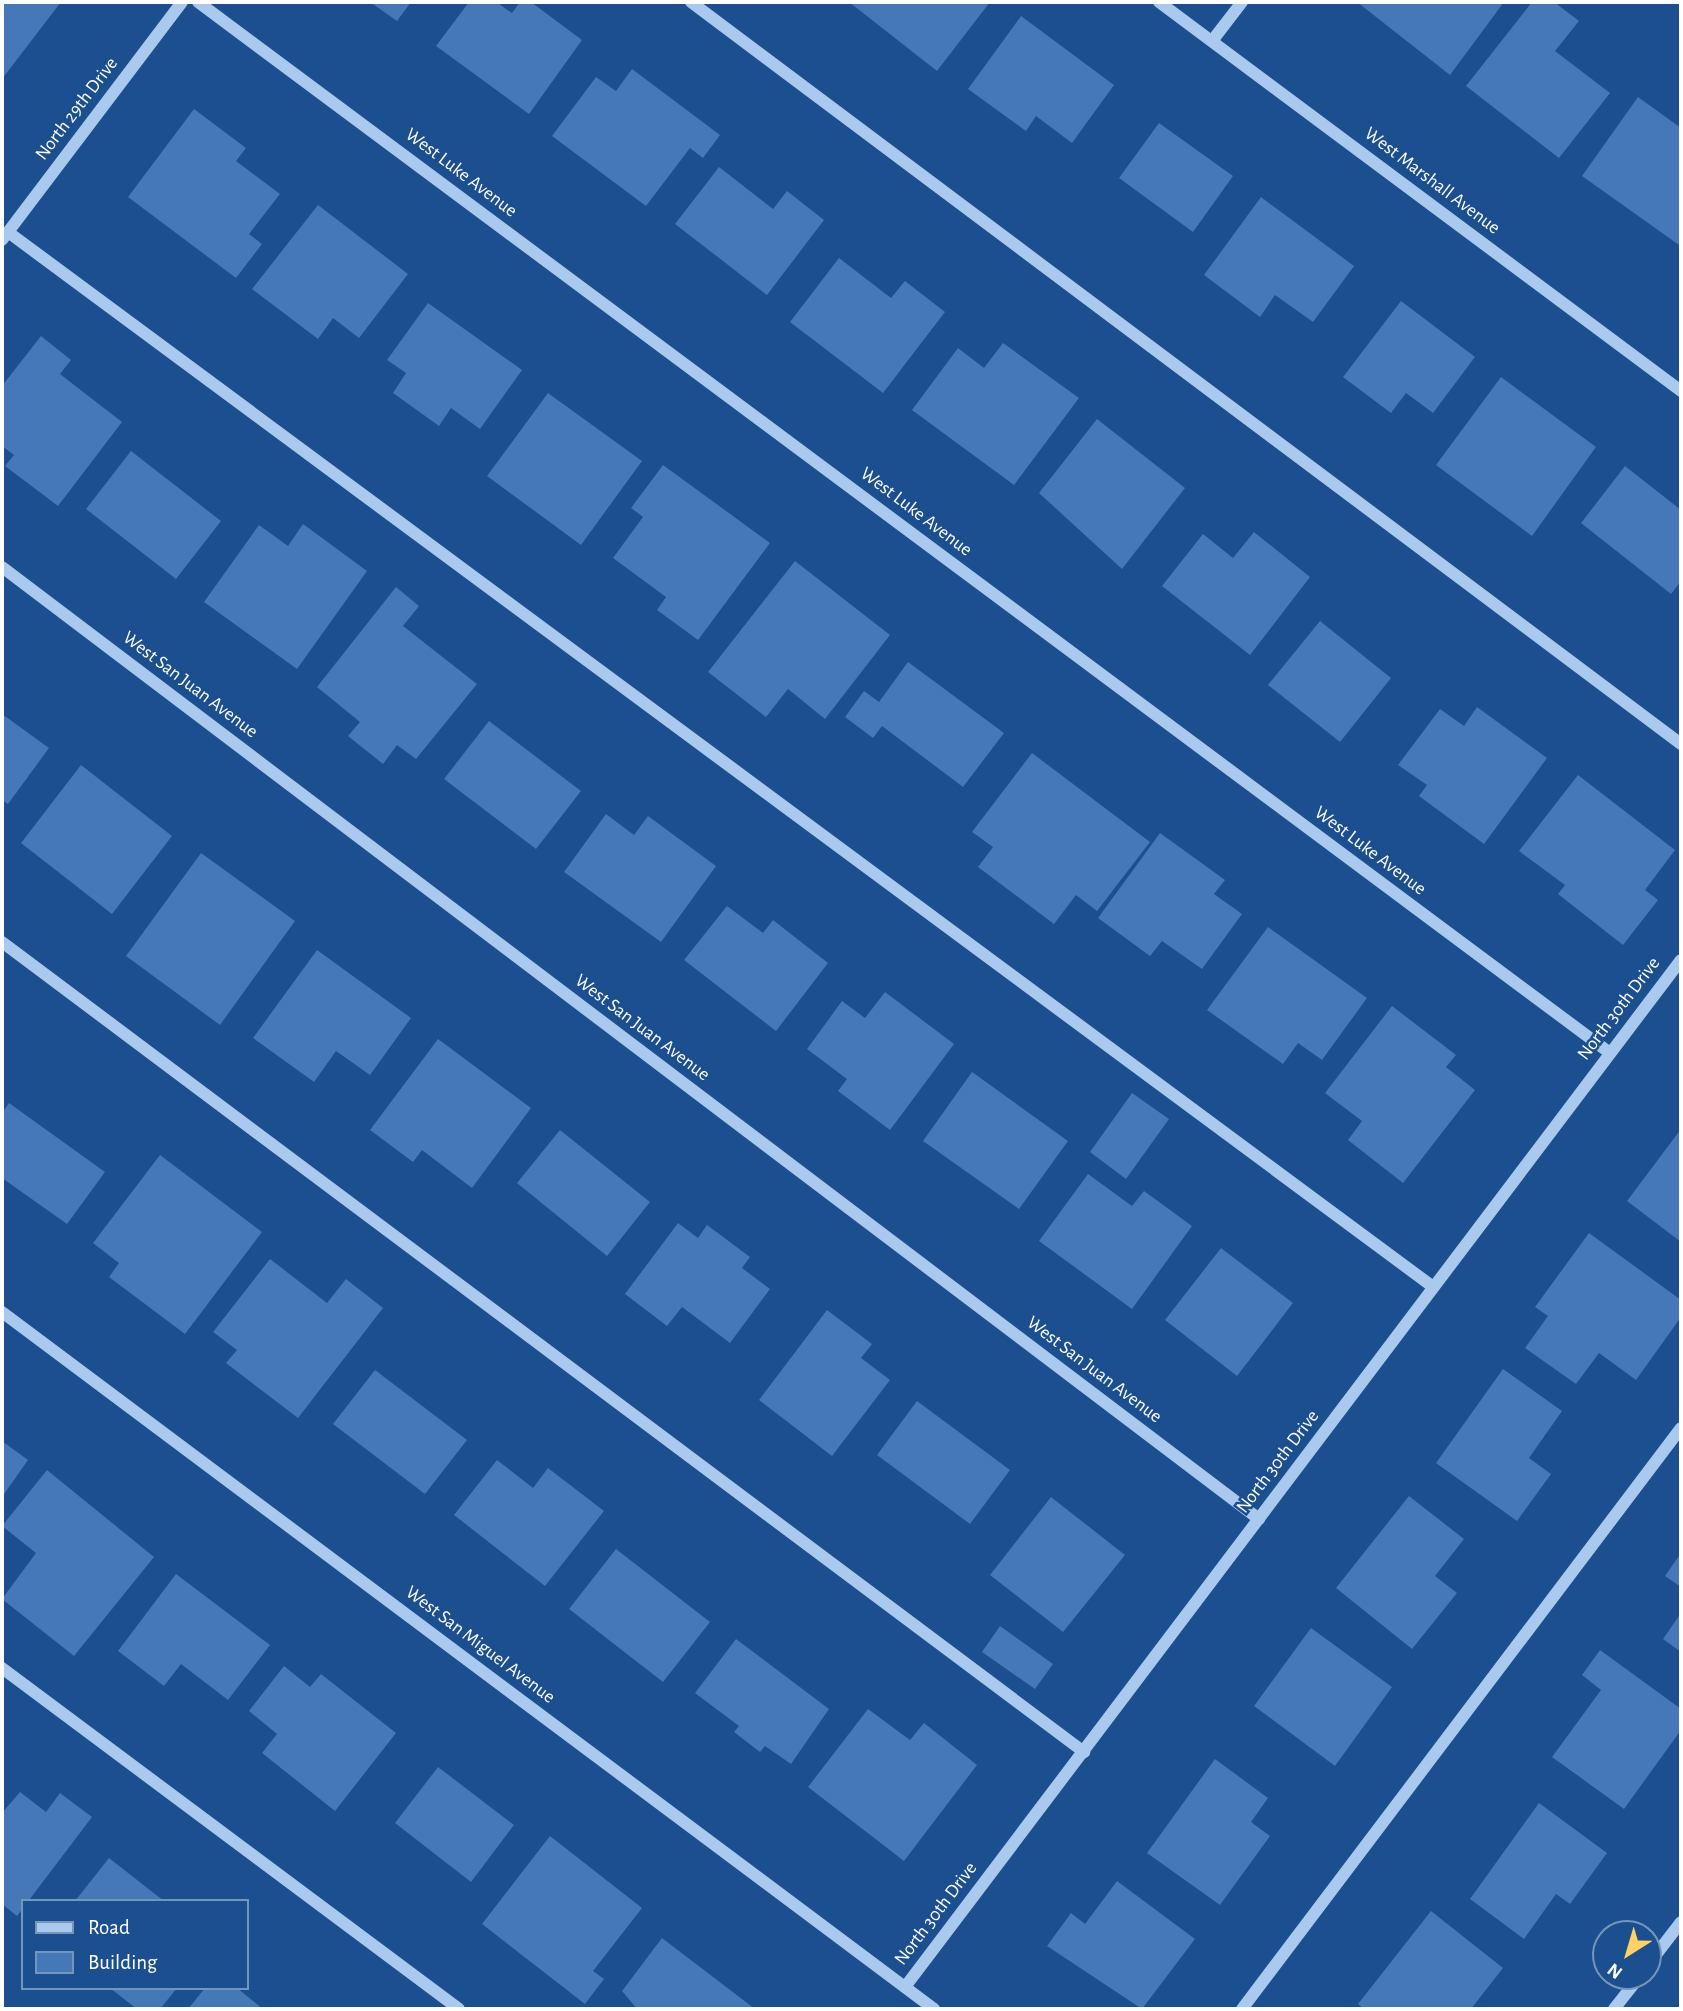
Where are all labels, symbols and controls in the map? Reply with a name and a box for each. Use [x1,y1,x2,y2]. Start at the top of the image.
street label: North 29th Drive [31,53,123,165]
street label: West Marshall Avenue [1360,122,1504,240]
street label: West Luke Avenue [400,123,522,223]
street label: West Luke Avenue [855,462,977,562]
street label: West San Juan Avenue [118,627,262,743]
street label: West Luke Avenue [1309,801,1431,901]
street label: North 30th Drive [1573,953,1665,1065]
street label: West San Juan Avenue [570,970,714,1086]
street label: West San Juan Avenue [1022,1312,1166,1428]
street label: North 30th Drive [1232,1406,1324,1518]
street label: West San Miguel Avenue [401,1581,559,1709]
street label: North 30th Drive [890,1858,982,1970]
legend [21,1899,248,1990]
text: Road [88,1917,130,1938]
north arrow [1592,1920,1662,1990]
text: Building [88,1952,157,1973]
text: N [1604,1959,1626,1982]

